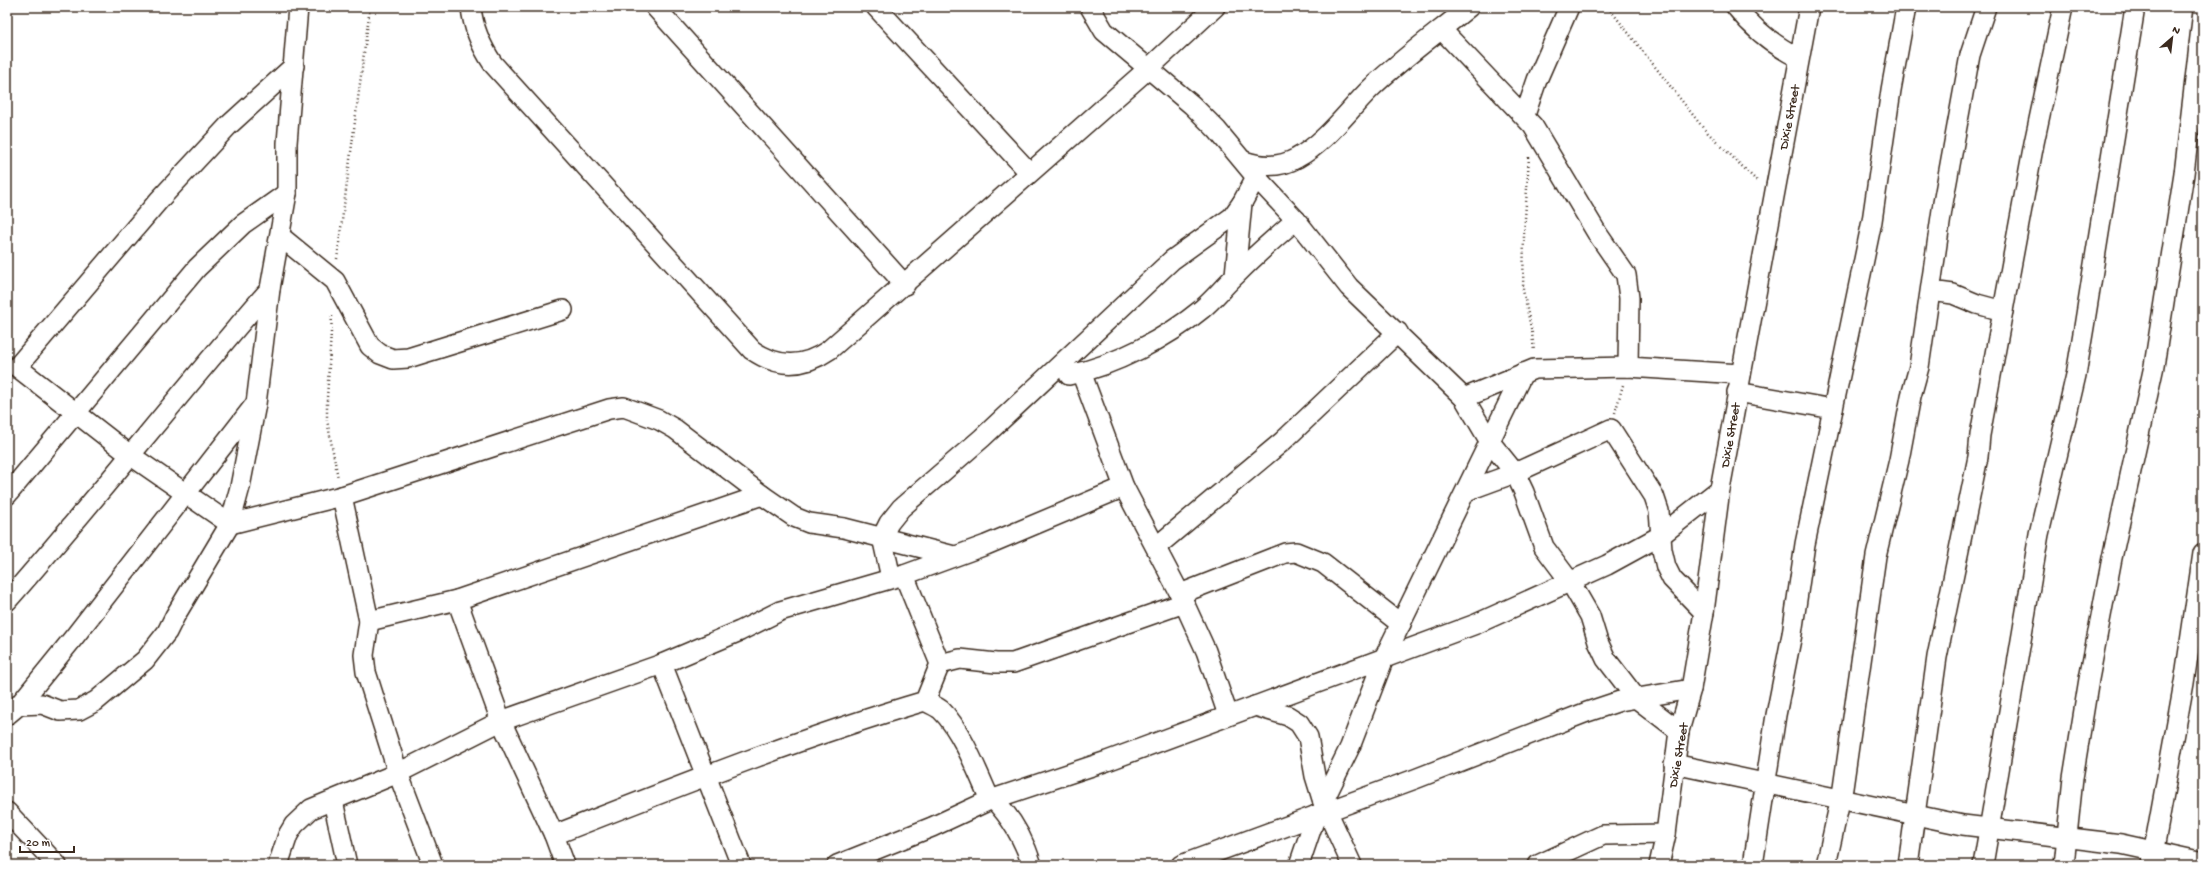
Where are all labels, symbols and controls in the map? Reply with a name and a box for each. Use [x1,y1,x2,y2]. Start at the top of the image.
north arrow [2152,18,2192,58]
text: N [2170,24,2182,38]
street label: Dixie Street [1777,82,1804,152]
street label: Dixie Street [1718,400,1745,470]
street label: Dixie Street [1666,720,1693,790]
scale bar [20,828,74,854]
text: 20 m [26,837,51,851]

